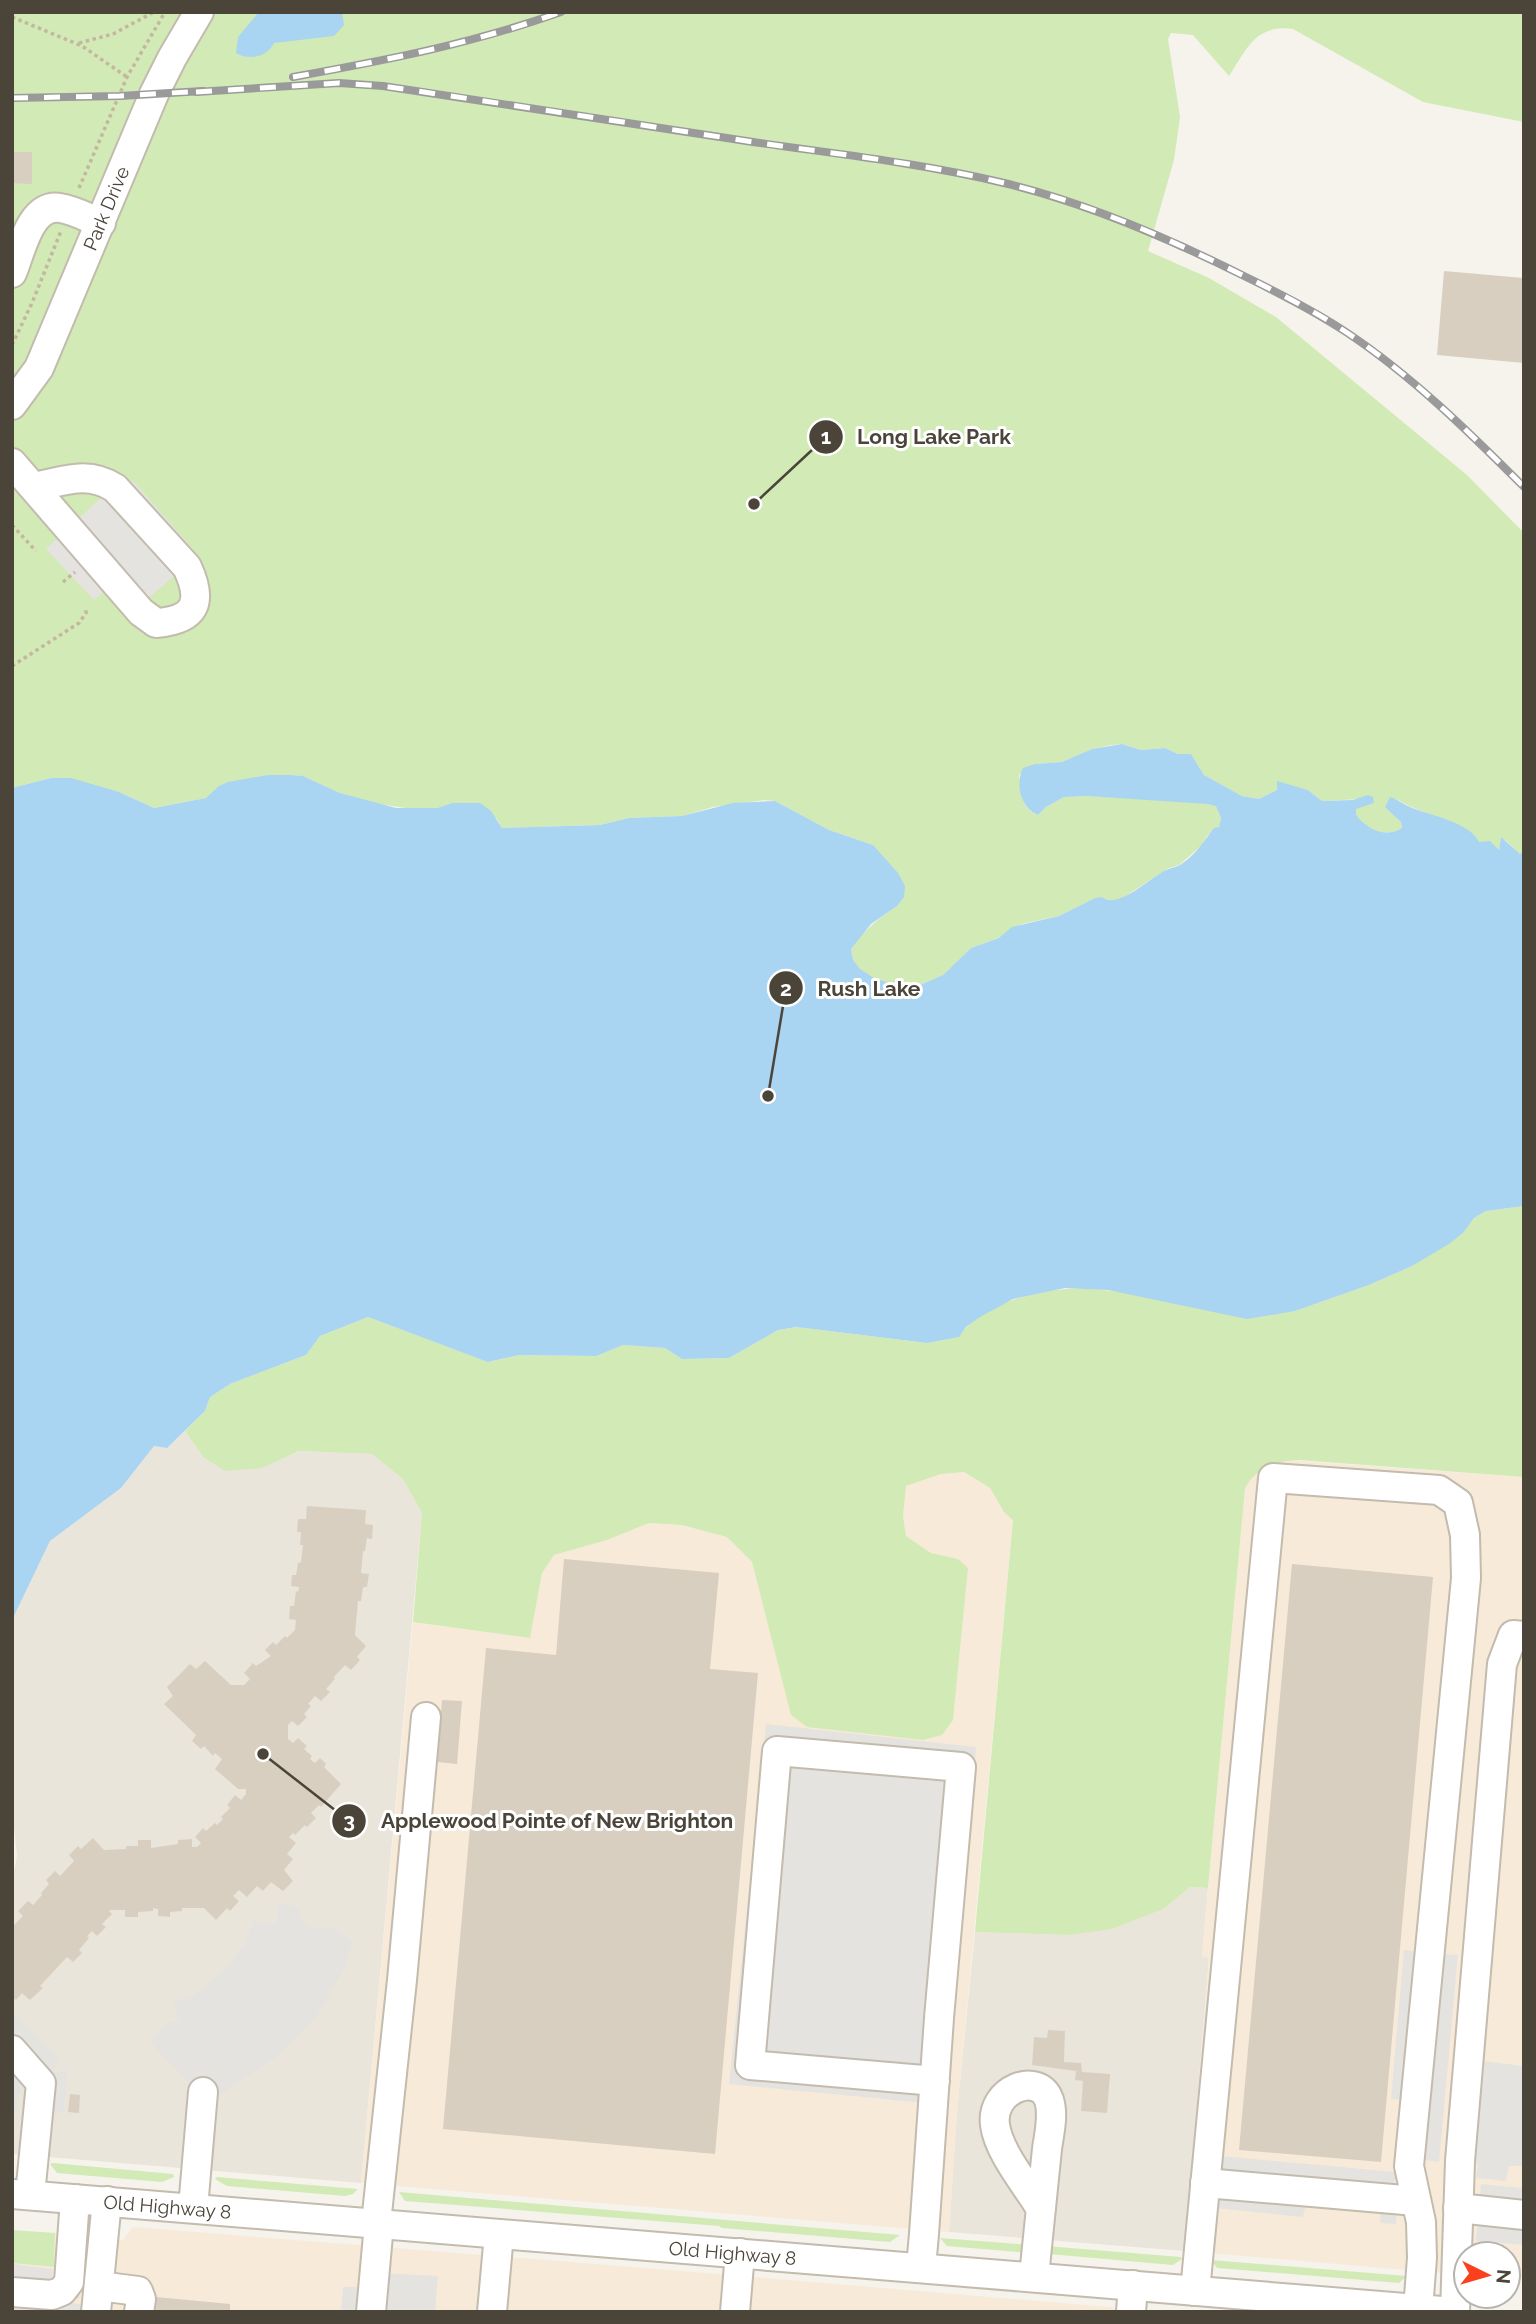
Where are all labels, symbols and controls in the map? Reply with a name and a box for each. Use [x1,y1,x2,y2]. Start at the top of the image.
street label: Park Drive [79,163,133,254]
callout: Long Lake Park [808,416,1025,458]
text: 1 [821,424,831,449]
text: Long Lake Park [857,424,1011,449]
callout: Rush Lake [769,967,935,1009]
text: 2 [780,976,792,1001]
text: Rush Lake [818,976,921,1001]
callout: Applewood Pointe of New Brighton [331,1800,748,1842]
text: 3 [343,1808,355,1833]
text: Applewood Pointe of New Brighton [381,1808,733,1833]
street label: Old Highway 8 [103,2191,232,2223]
street label: Old Highway 8 [668,2237,797,2269]
north arrow [1452,2240,1522,2310]
text: N [1492,2268,1516,2285]

